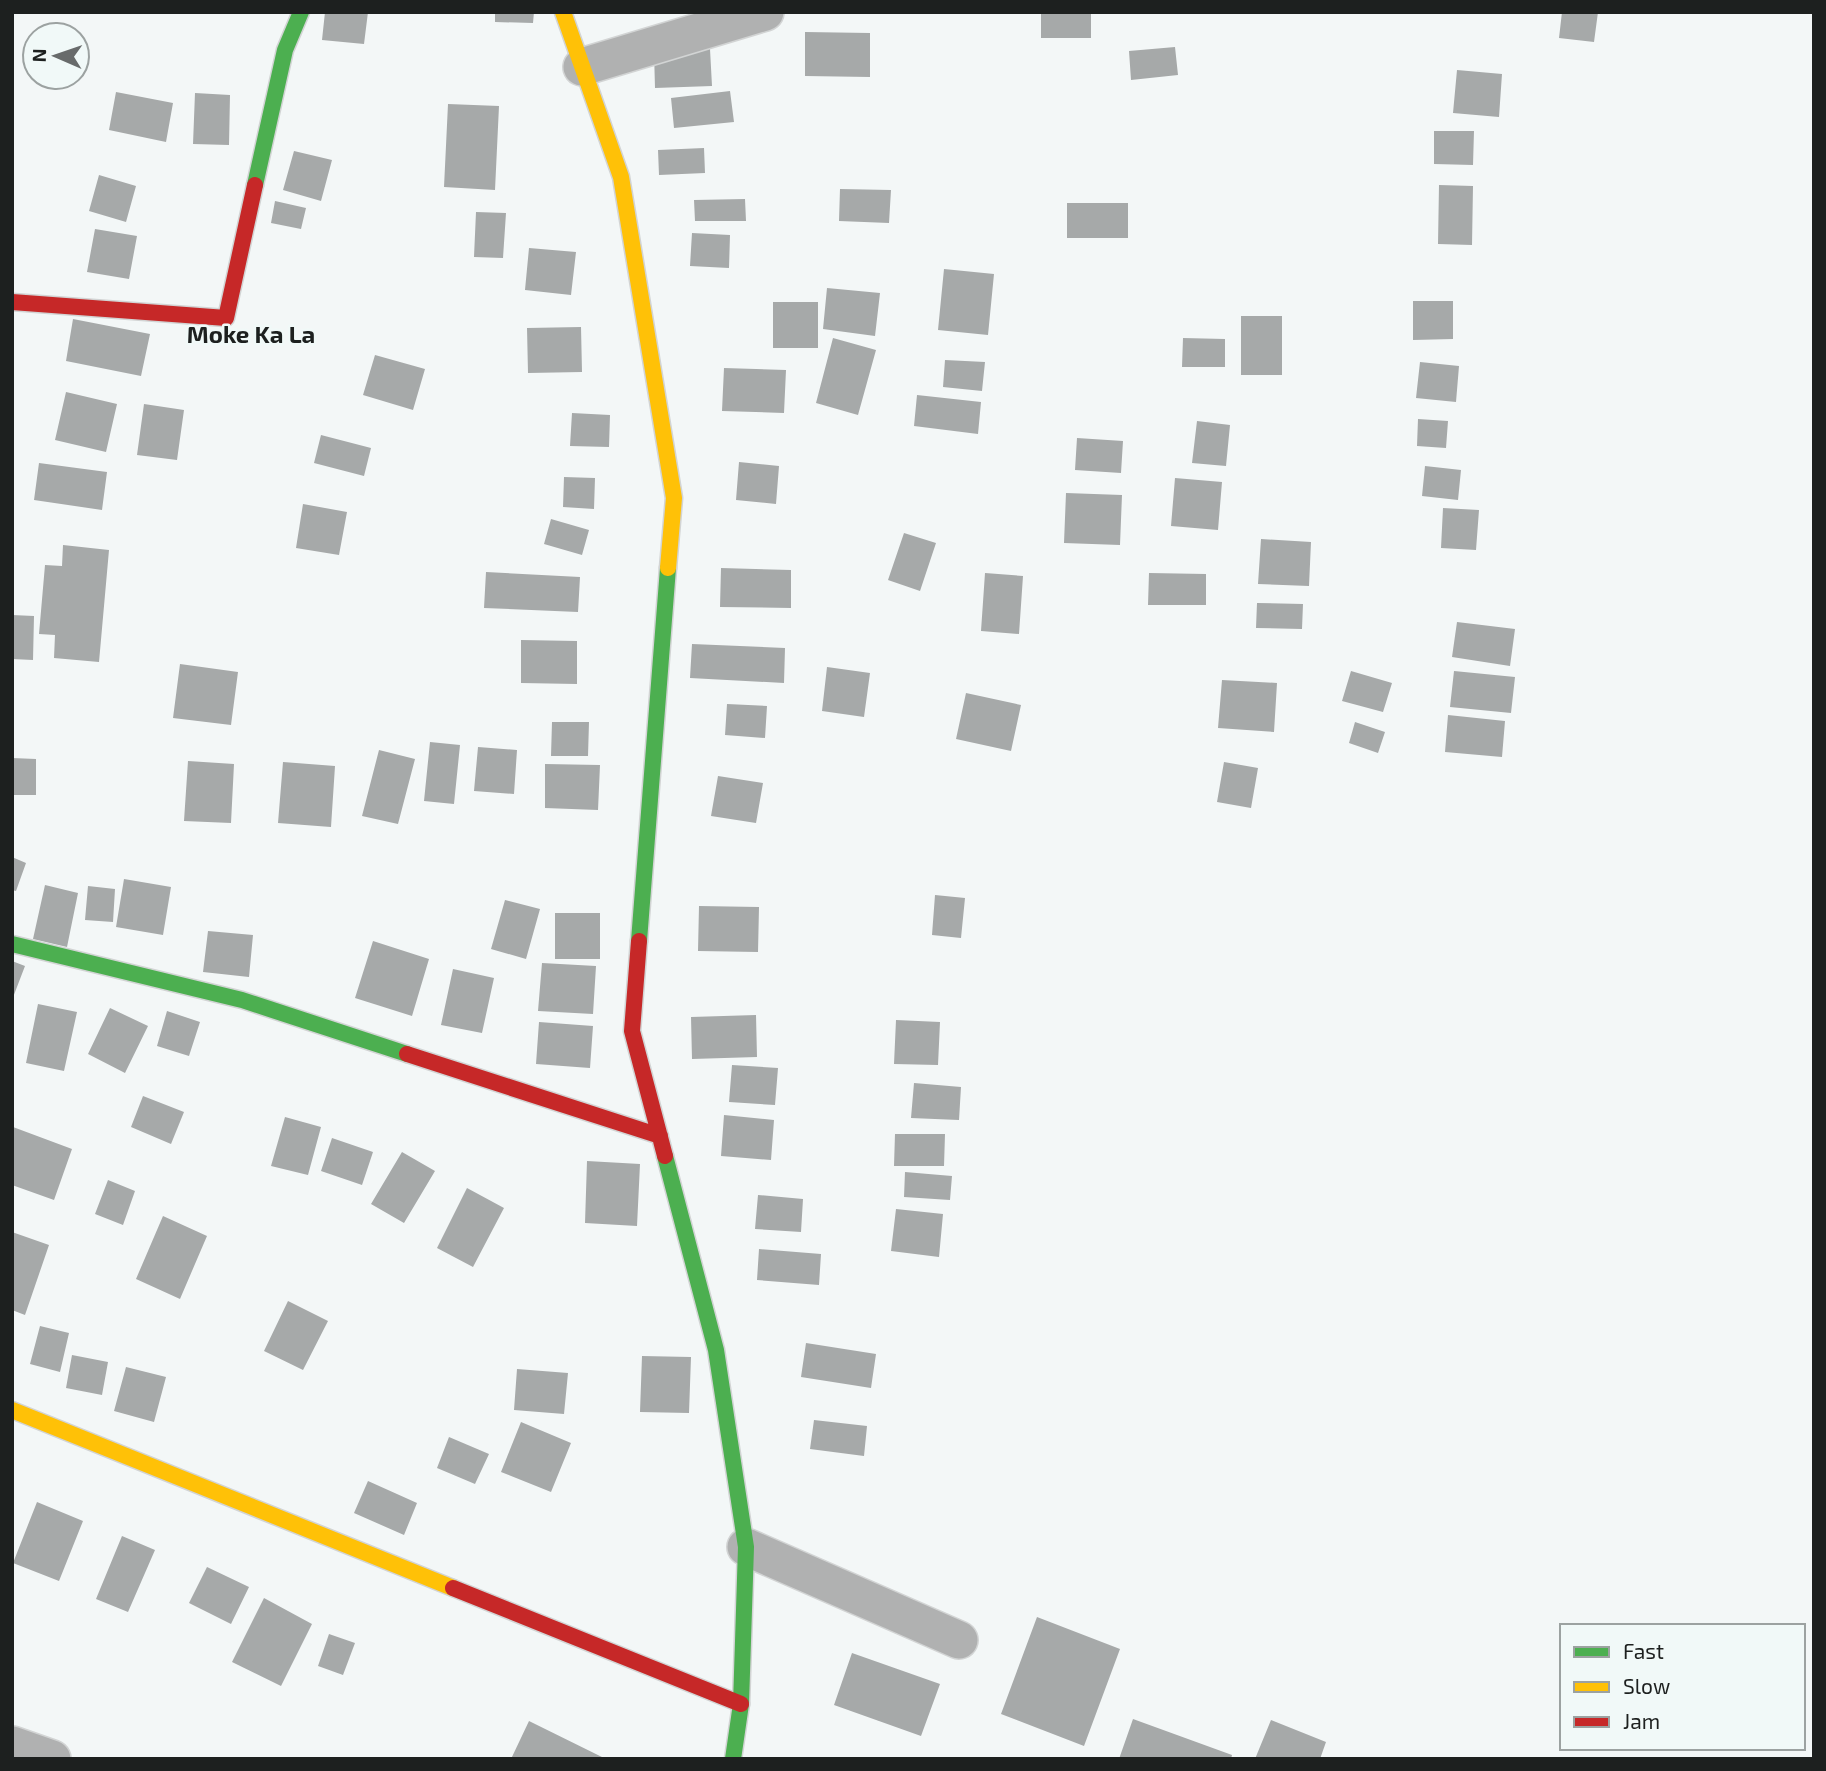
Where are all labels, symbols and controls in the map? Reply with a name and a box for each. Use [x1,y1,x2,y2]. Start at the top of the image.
north arrow [21,21,91,91]
text: N [27,48,50,63]
district label: Moke Ka La [187,319,315,348]
legend [1560,1624,1805,1750]
text: Fast [1623,1638,1664,1663]
text: Slow [1623,1673,1670,1698]
text: Jam [1623,1708,1660,1733]

